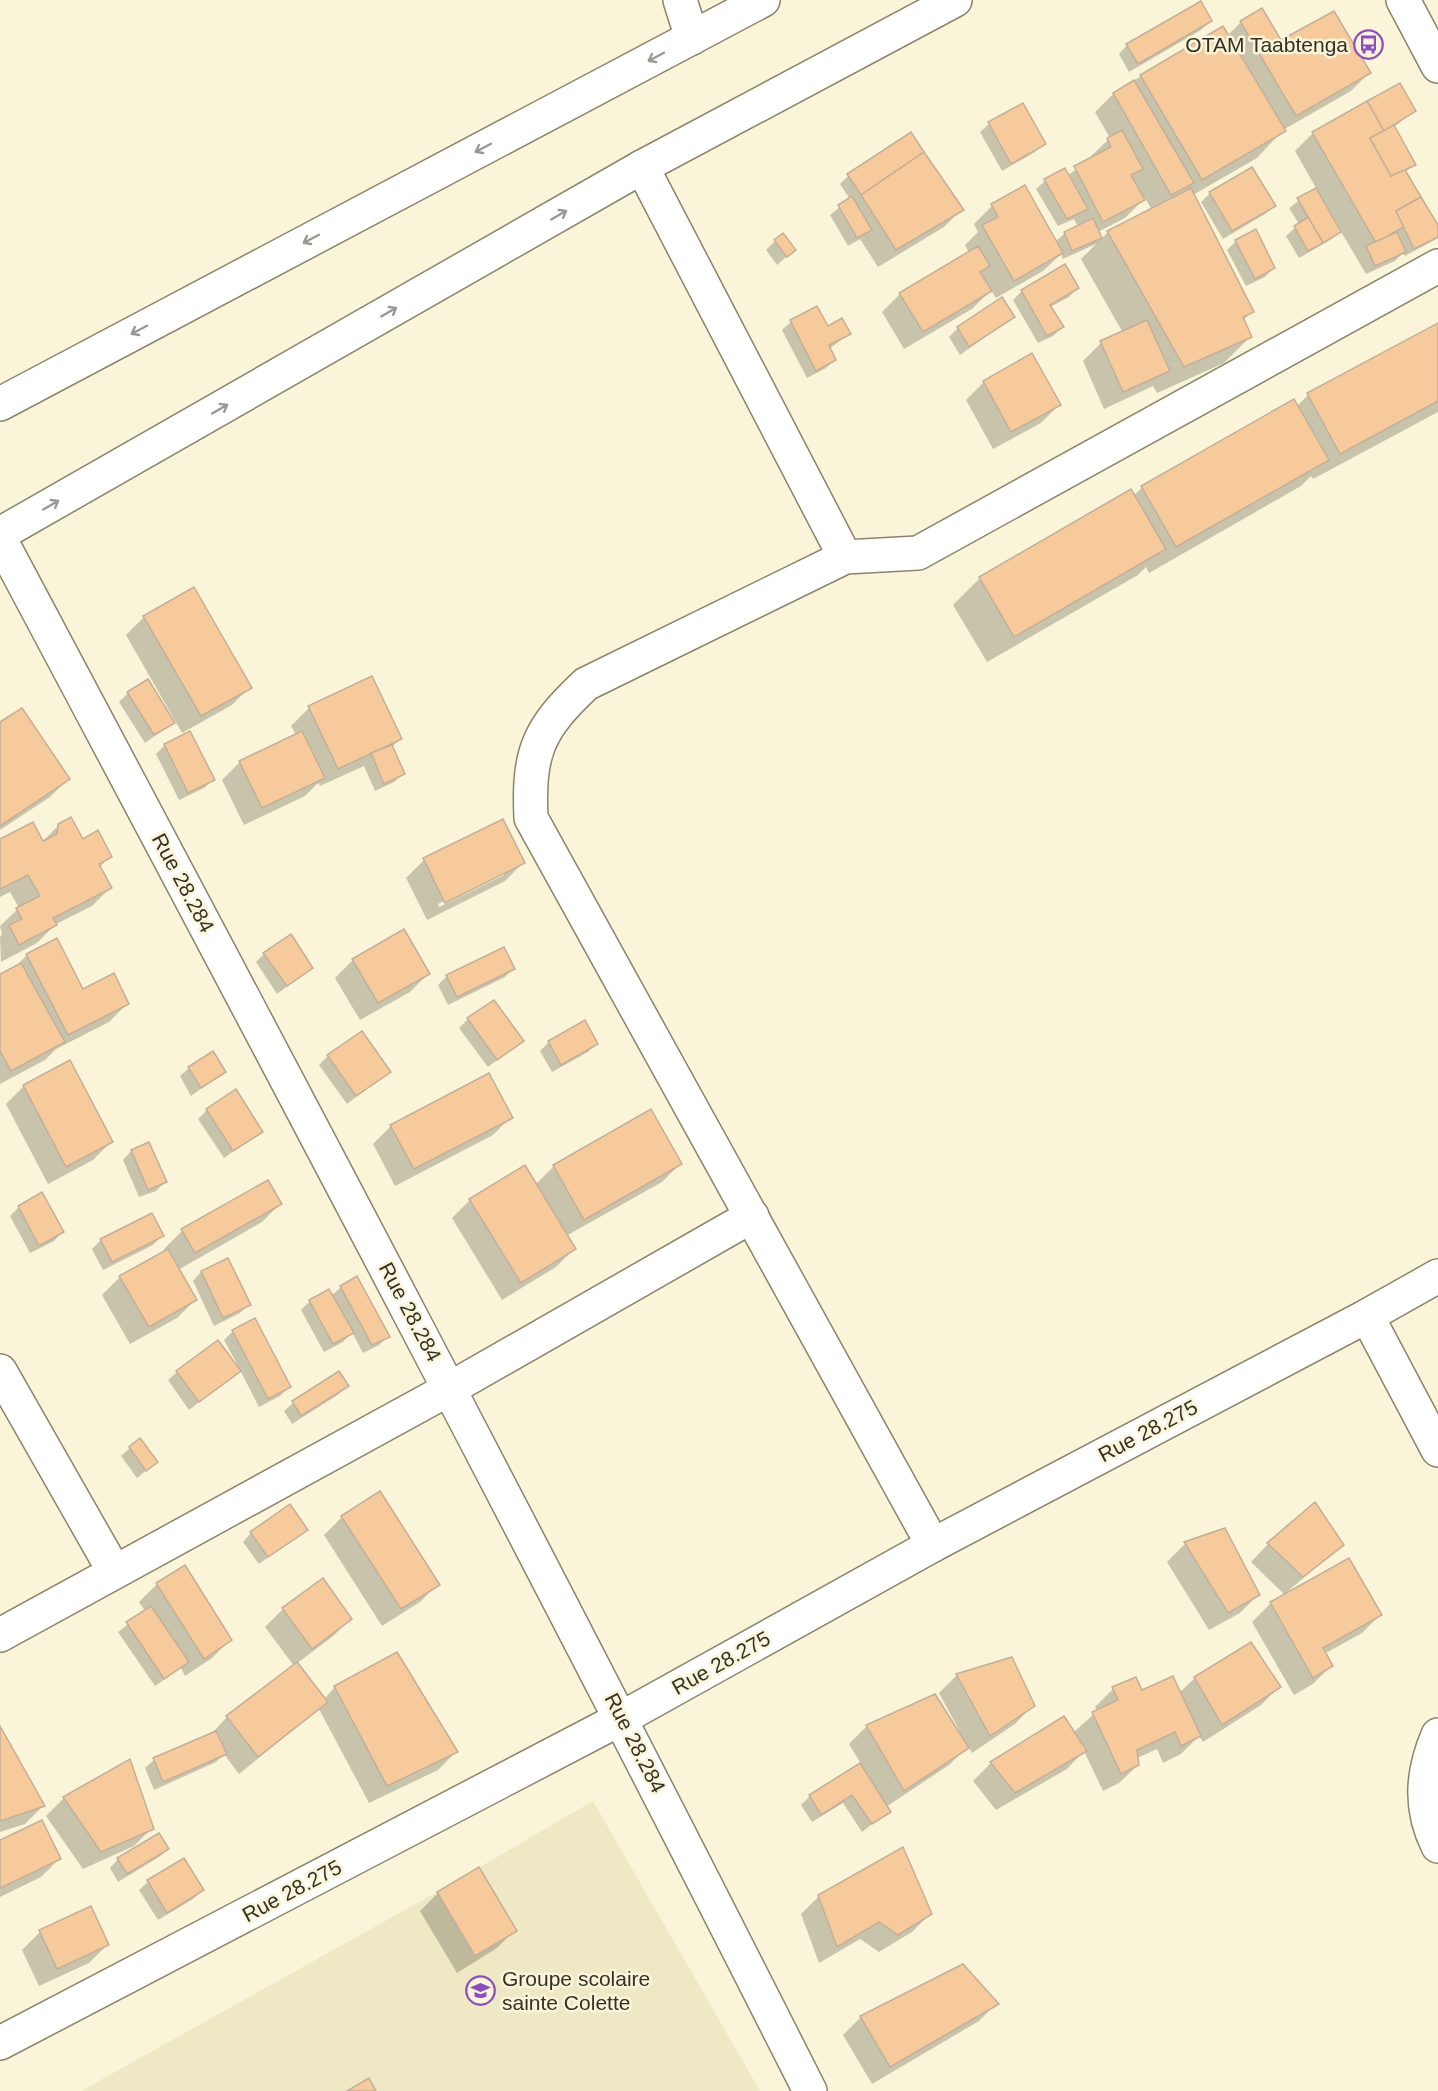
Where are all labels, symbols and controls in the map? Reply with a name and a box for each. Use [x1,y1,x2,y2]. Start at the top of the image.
bus stop icon: OTAM Taabtenga [1353,29,1385,61]
place label: OTAM Taabtenga [1185,33,1348,56]
one-way arrow [647,52,665,63]
one-way arrow [475,143,493,154]
one-way arrow [550,209,567,221]
one-way arrow [303,233,320,245]
one-way arrow [380,306,397,318]
one-way arrow [130,325,148,336]
one-way arrow [211,402,228,414]
one-way arrow [42,499,59,511]
street label: Rue 28.284 [148,829,219,936]
street label: Rue 28.284 [375,1258,446,1365]
street label: Rue 28.275 [1094,1395,1201,1466]
street label: Rue 28.275 [668,1626,774,1699]
street label: Rue 28.284 [601,1689,670,1797]
street label: Rue 28.275 [238,1855,345,1926]
place label: Groupe scolaire sainte Colette [502,1967,650,2014]
school or university icon: Groupe scolaire sainte Colette [465,1975,497,2007]

